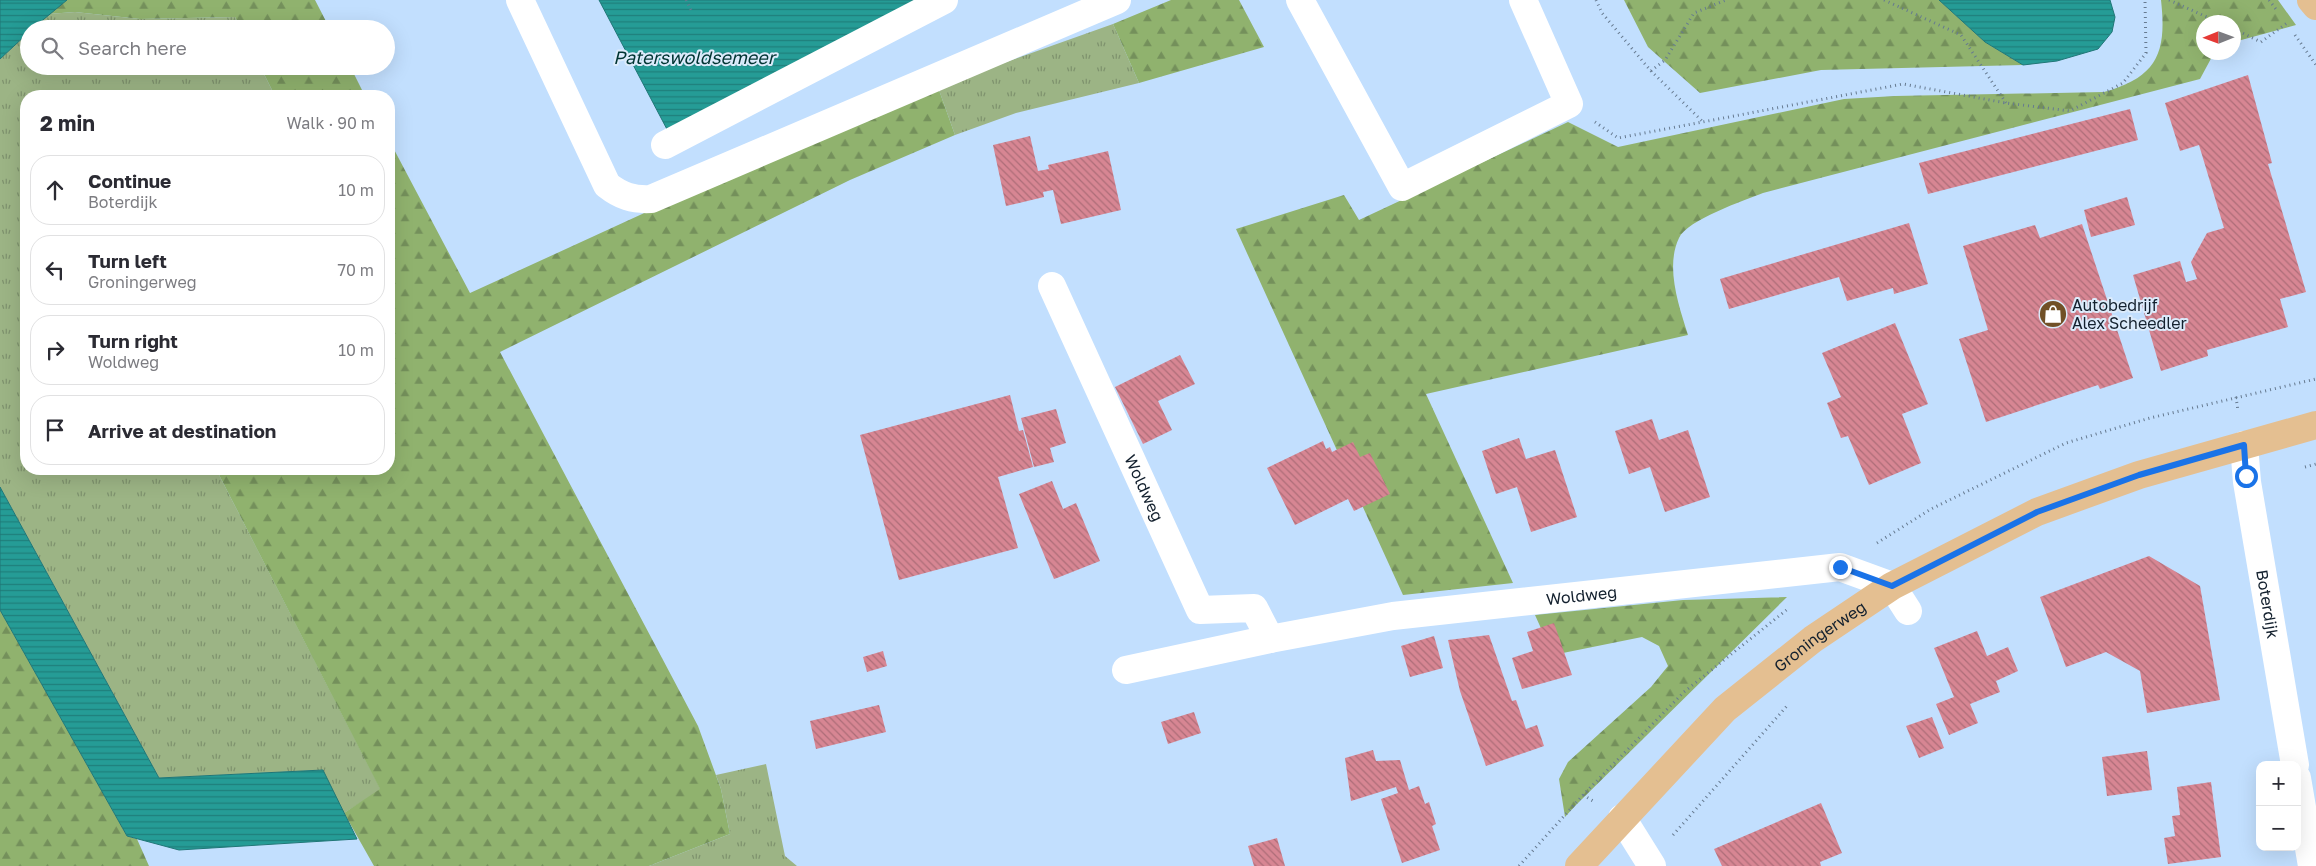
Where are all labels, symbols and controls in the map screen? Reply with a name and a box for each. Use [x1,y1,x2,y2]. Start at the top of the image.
north arrow [2196,15,2241,60]
search box [20,20,395,75]
icon: search [38,34,66,62]
text: Search here [78,36,187,59]
water label: Paterswoldsemeer [613,46,778,68]
text: 2 min [40,110,95,136]
text: Walk · 90 m [287,113,375,133]
text: Continue [88,169,171,192]
icon: ahead [41,176,69,204]
text: 10 m [338,180,374,200]
text: Boterdijk [88,192,158,212]
text: Turn left [88,249,167,272]
icon: left [41,256,69,284]
text: 70 m [337,260,374,280]
text: Groningerweg [88,272,197,292]
place label: Autobedrijf Alex Scheedler [2072,295,2187,333]
shop icon: Autobedrijf Alex Scheedler [2038,299,2068,329]
text: Turn right [88,329,178,352]
icon: right [41,336,69,364]
text: 10 m [338,340,374,360]
text: Woldweg [88,352,159,372]
icon: arrive [41,416,69,444]
text: Arrive at destination [88,419,276,442]
street label: Woldweg [1120,451,1168,524]
route start [2235,465,2258,488]
route end [1829,556,1852,579]
street label: Boterdijk [2252,568,2283,640]
street label: Woldweg [1545,582,1618,609]
street label: Groningerweg [1770,596,1870,676]
map controls [2256,761,2301,851]
button: + [2256,761,2301,806]
button: − [2256,806,2301,851]

